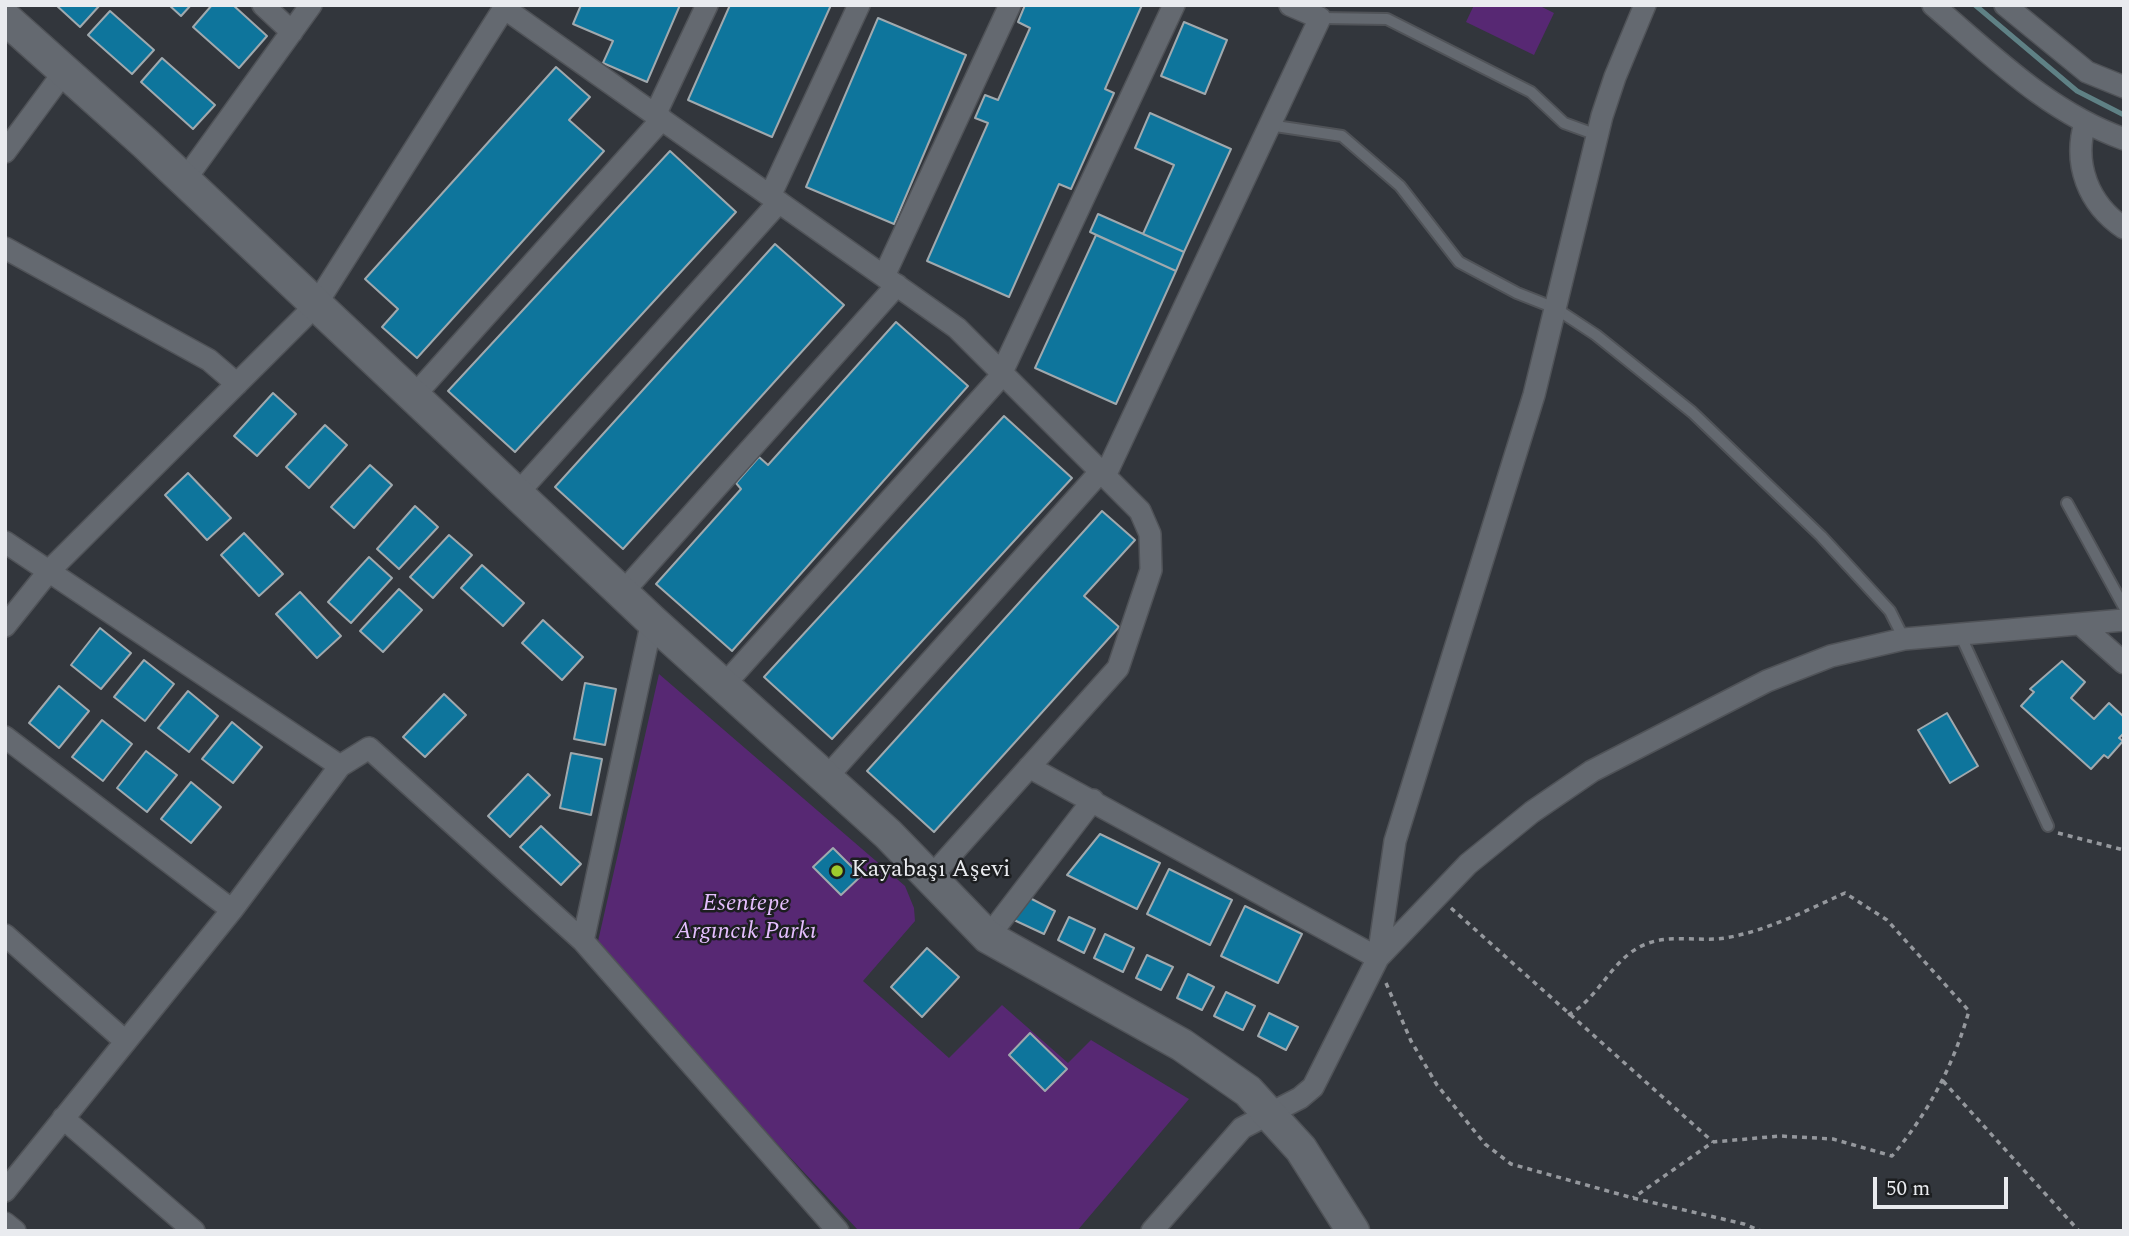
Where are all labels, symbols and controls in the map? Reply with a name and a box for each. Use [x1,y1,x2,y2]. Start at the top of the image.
place label: Kayabaşı Aşevi [851,857,1010,885]
marker: Kayabaşı Aşevi [829,863,845,879]
park label: Esentepe Argıncık Parkı [675,891,817,947]
scale bar [1877,1162,2012,1206]
text: 50 m [1886,1173,1930,1205]

